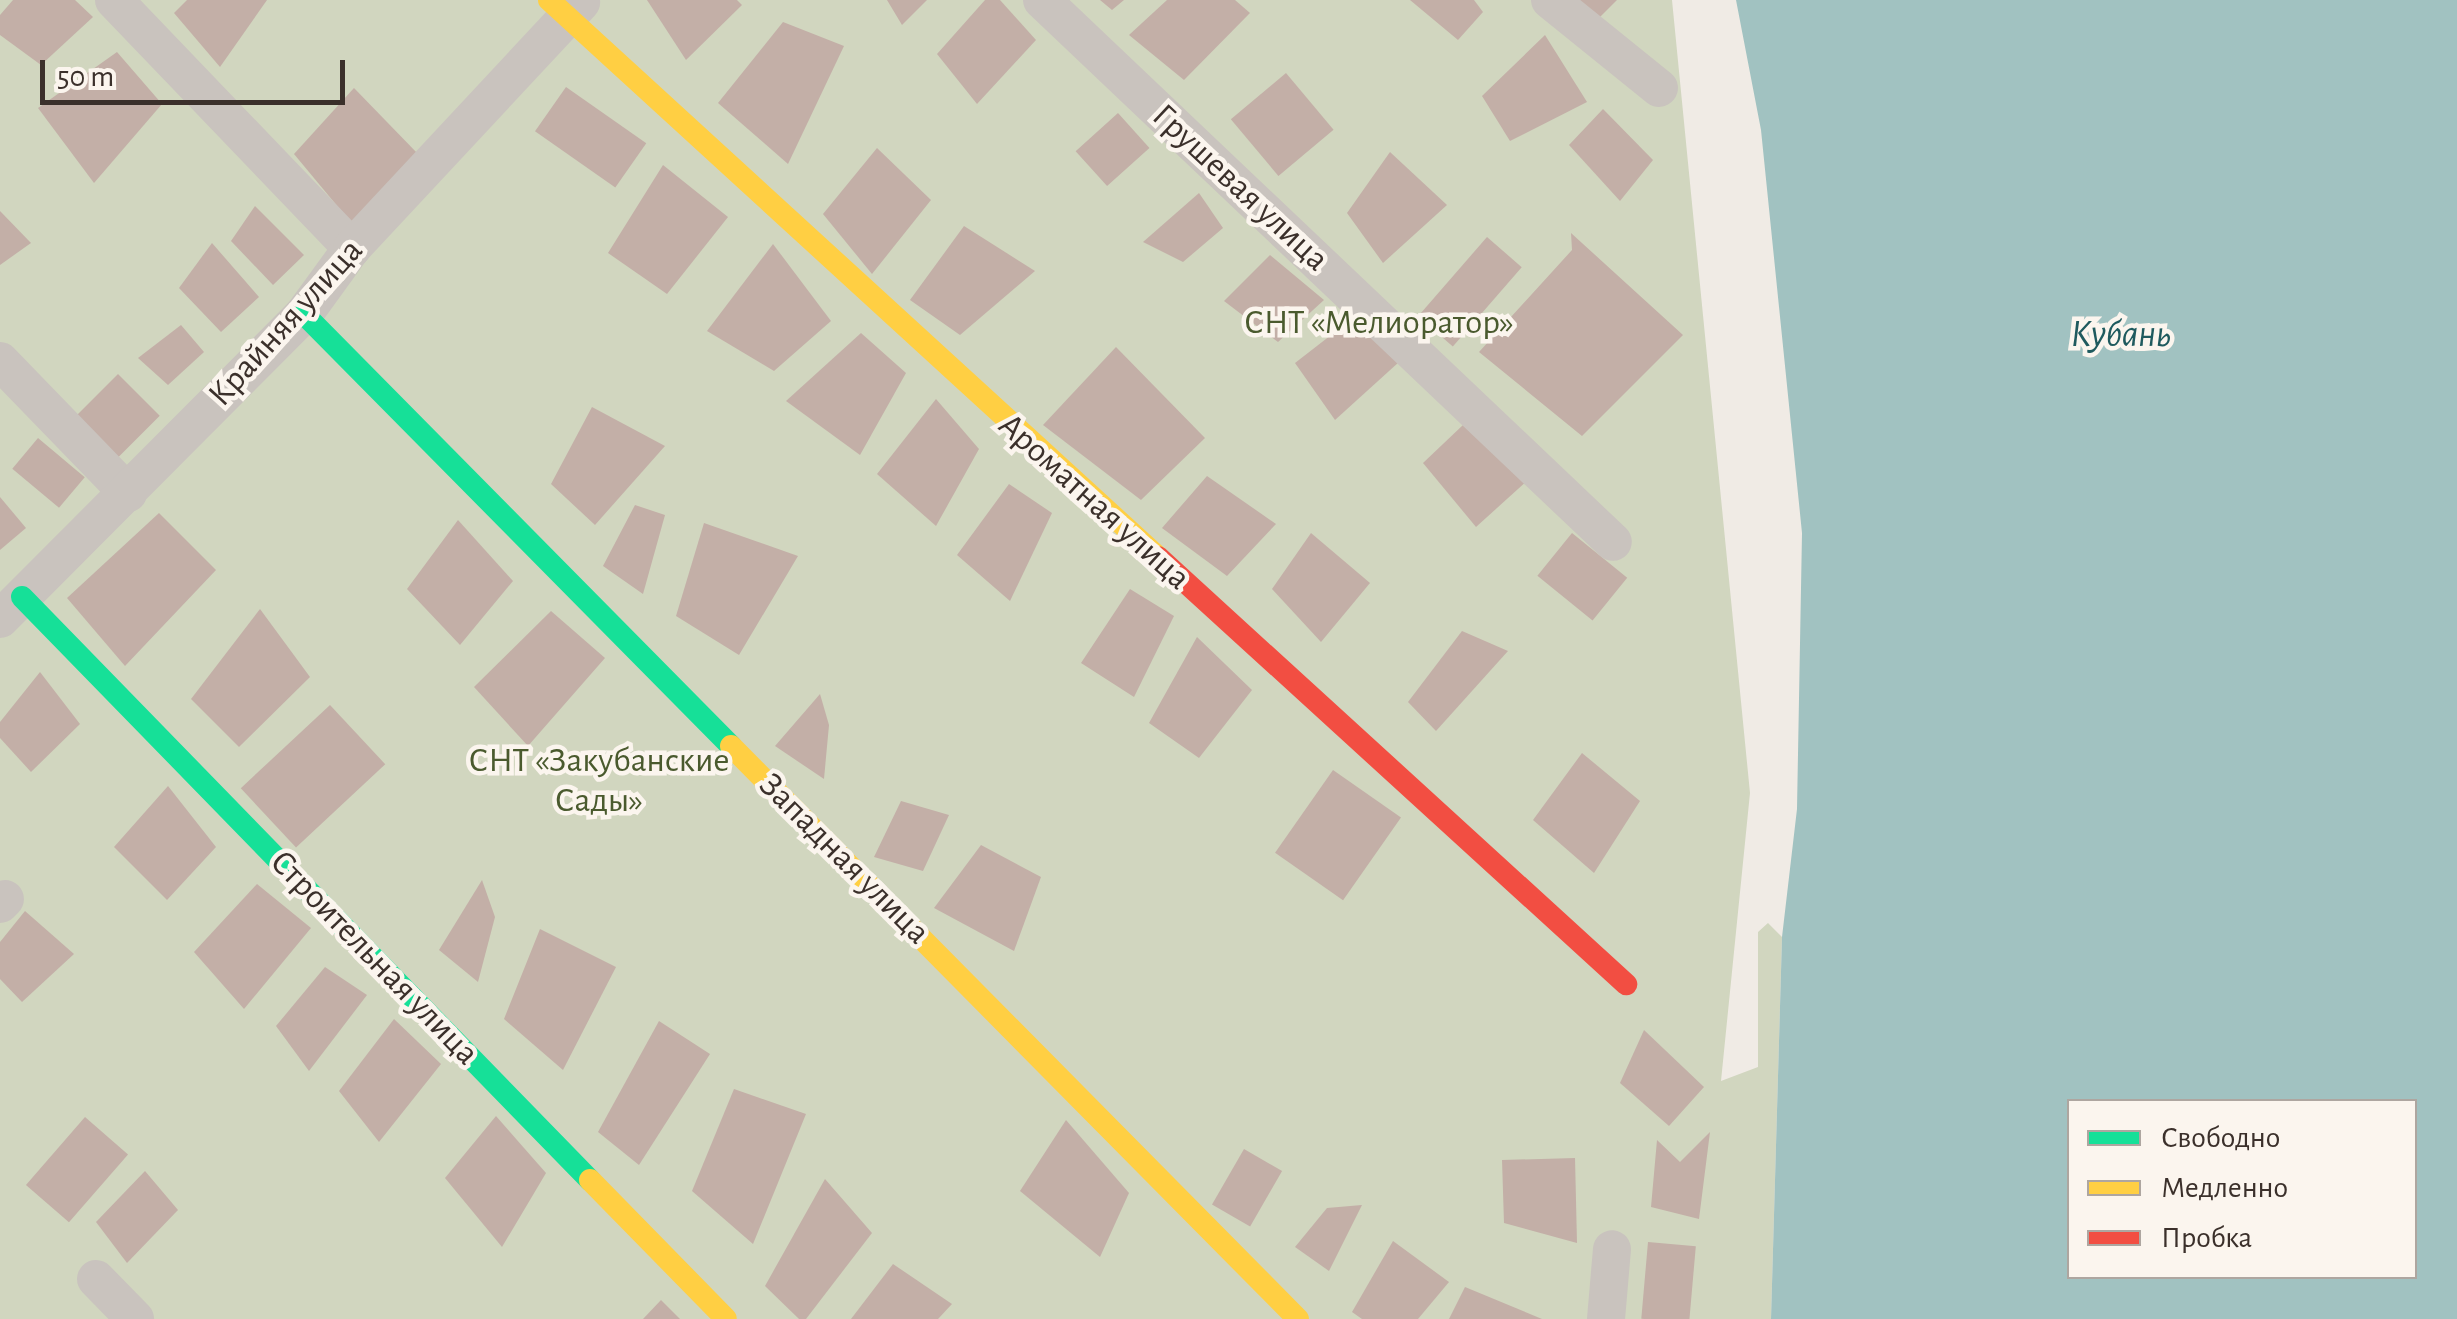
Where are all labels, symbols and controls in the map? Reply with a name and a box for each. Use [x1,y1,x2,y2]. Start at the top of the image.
scale bar [45,40,350,102]
text: 50 m [57,62,114,92]
street label: Грушевая улица [1143,96,1337,280]
street label: Крайняя улица [200,230,372,416]
park label: СНТ «Мелиоратор» [1244,302,1514,344]
water label: Кубань [2071,313,2171,359]
street label: Ароматная улица [989,405,1199,599]
park label: СНТ «Закубанские Сады» [468,740,730,822]
street label: Западная улица [750,765,938,953]
street label: Строительная улица [261,842,487,1074]
legend [2067,1099,2417,1279]
text: Свободно [2161,1123,2280,1153]
text: Медленно [2161,1173,2288,1203]
text: Пробка [2161,1223,2252,1253]

